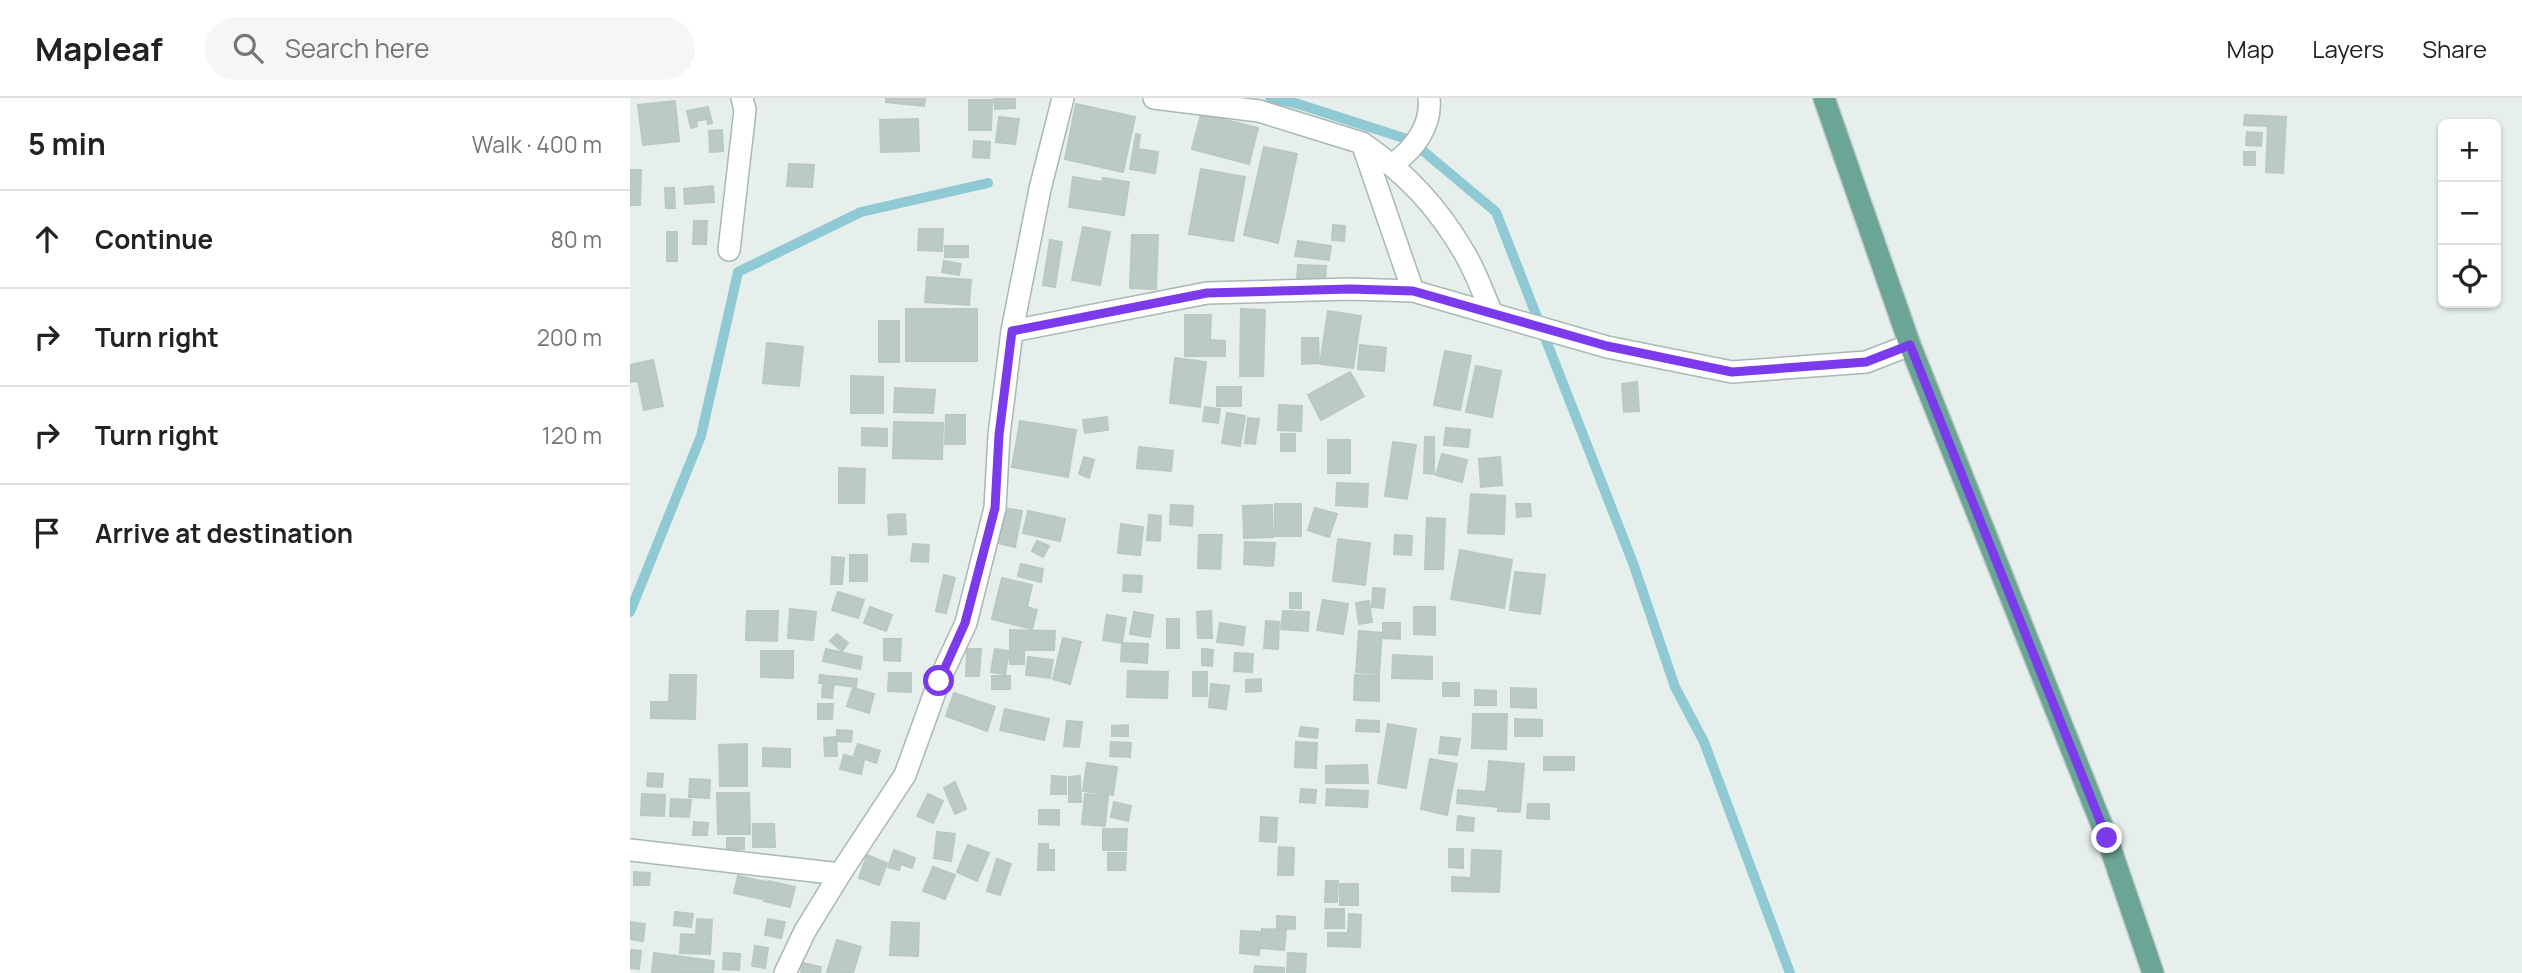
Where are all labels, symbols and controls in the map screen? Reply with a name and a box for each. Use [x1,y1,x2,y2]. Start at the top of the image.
search box [205,17,695,80]
text: Mapleaf [35,26,163,71]
icon: search [229,29,267,67]
text: Search here [285,30,429,66]
text: Map [2227,32,2274,65]
text: Layers [2312,32,2384,65]
text: Share [2422,32,2487,65]
map controls [2438,119,2501,308]
button: + [2438,119,2501,182]
text: 5 min [28,123,106,164]
text: Walk · 400 m [472,128,602,160]
button: − [2438,182,2501,245]
icon: ahead [28,220,66,258]
text: Continue [95,221,213,257]
text: 80 m [551,223,602,255]
button: locate [2438,245,2501,308]
icon: right [28,318,66,356]
text: Turn right [95,319,219,355]
text: 200 m [537,321,602,353]
icon: right [28,416,66,454]
text: Turn right [95,417,219,453]
text: 120 m [542,419,602,451]
icon: arrive [28,514,66,552]
text: Arrive at destination [95,515,353,551]
route start [923,665,954,696]
route end [2091,822,2122,853]

